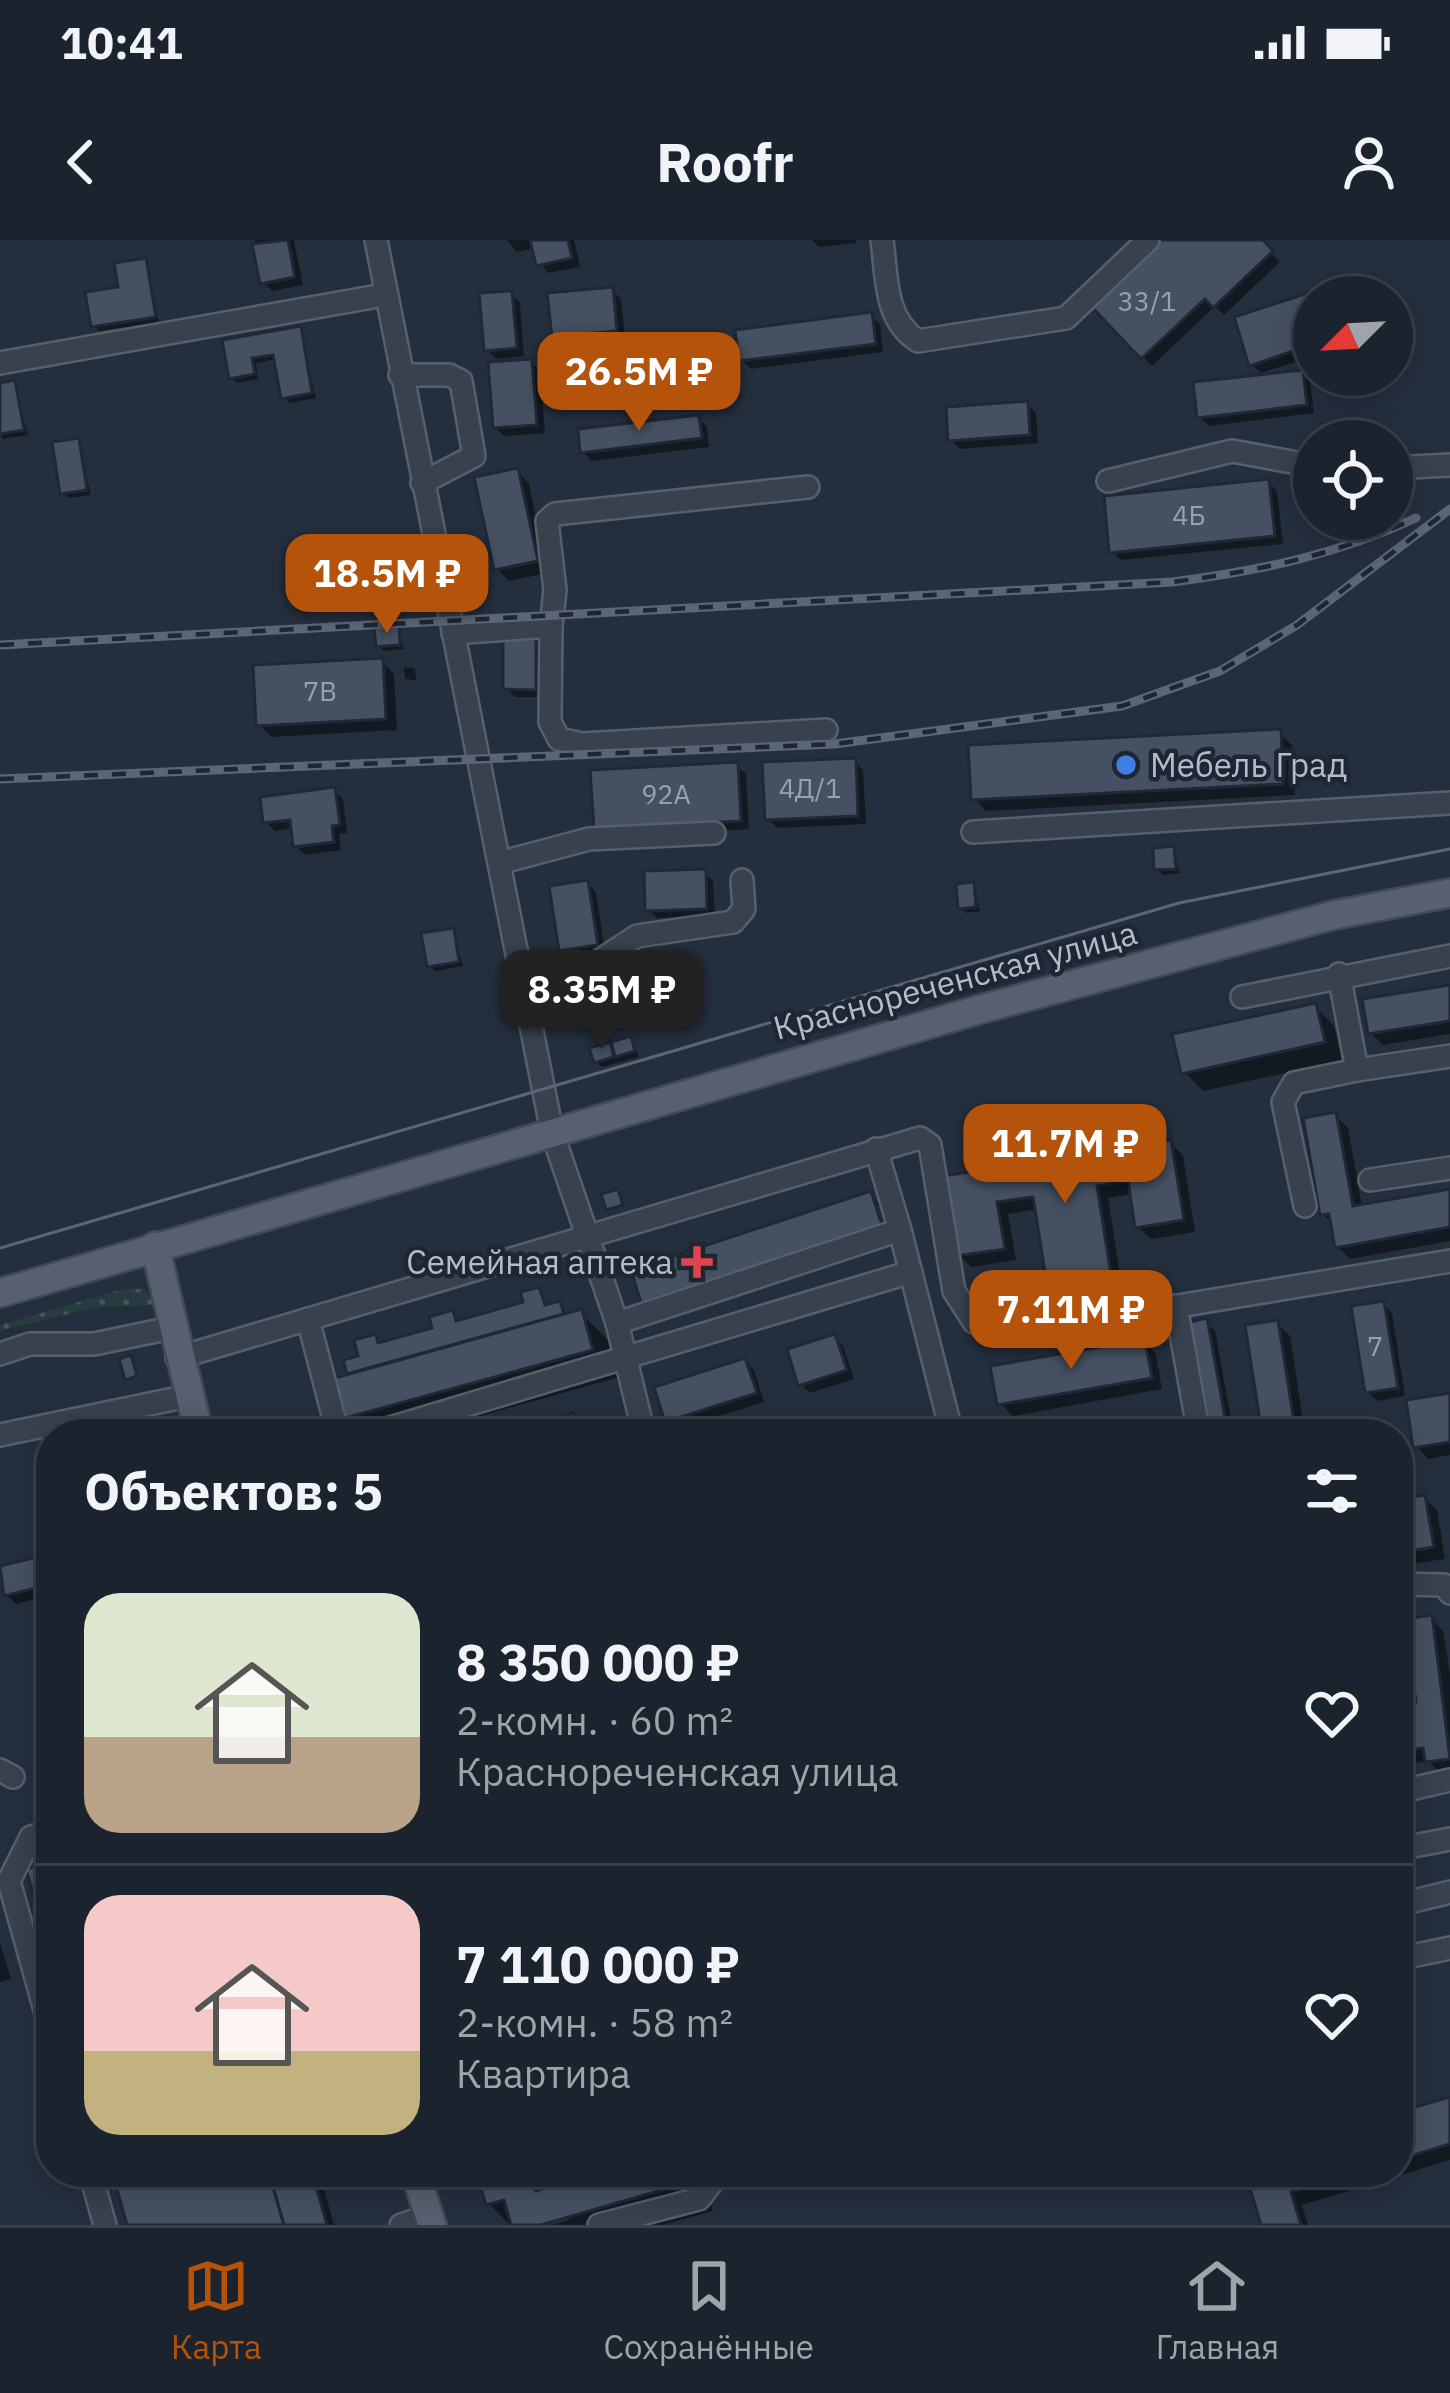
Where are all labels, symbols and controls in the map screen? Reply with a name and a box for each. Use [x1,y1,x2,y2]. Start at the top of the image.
text: 10:41 [60,13,183,71]
text: Roofr [656,127,794,197]
icon: back [48,129,114,195]
icon: person [1336,129,1402,195]
north arrow [1293,276,1413,396]
map controls [1293,276,1413,540]
house number: 33/1 [1118,283,1176,318]
pin: 26.5M ₽ [528,332,750,434]
text: 26.5M ₽ [564,345,714,396]
button: locate [1293,420,1413,540]
house number: 4Б [1172,497,1206,532]
pin: 18.5M ₽ [276,534,498,636]
text: 18.5M ₽ [312,547,462,598]
house number: 7В [303,673,337,708]
place label: Мебель Град [1150,743,1347,786]
marker: Мебель Град [1113,752,1139,778]
house number: 4Д/1 [779,770,841,805]
house number: 92А [641,776,691,811]
street label: Краснореченская улица [768,910,1141,1049]
pin: 8.35M ₽ [491,950,713,1052]
text: 8.35M ₽ [527,963,677,1014]
pin: 11.7M ₽ [954,1104,1176,1206]
text: 11.7M ₽ [990,1117,1140,1168]
place label: Семейная аптека [406,1240,673,1283]
marker: Семейная аптека [684,1249,710,1275]
pin: 7.11M ₽ [960,1270,1182,1372]
text: 7.11M ₽ [996,1283,1146,1334]
house number: 7 [1367,1328,1383,1363]
text: Объектов: 5 [84,1458,383,1524]
icon: filters [1299,1458,1365,1524]
text: 8 350 000 ₽ [456,1629,740,1695]
icon: home [180,1641,324,1785]
icon: heart [1299,1680,1365,1746]
text: 2-комн. · 60 m² [456,1695,733,1746]
text: Краснореченская улица [456,1746,899,1797]
text: 7 110 000 ₽ [456,1931,740,1997]
icon: home [180,1943,324,2087]
icon: heart [1299,1982,1365,2048]
text: 2-комн. · 58 m² [456,1997,733,2048]
text: Квартира [456,2048,631,2099]
tab: Карта [171,2253,262,2368]
tab: Сохранённые [604,2253,814,2368]
tab: Главная [1156,2253,1279,2368]

